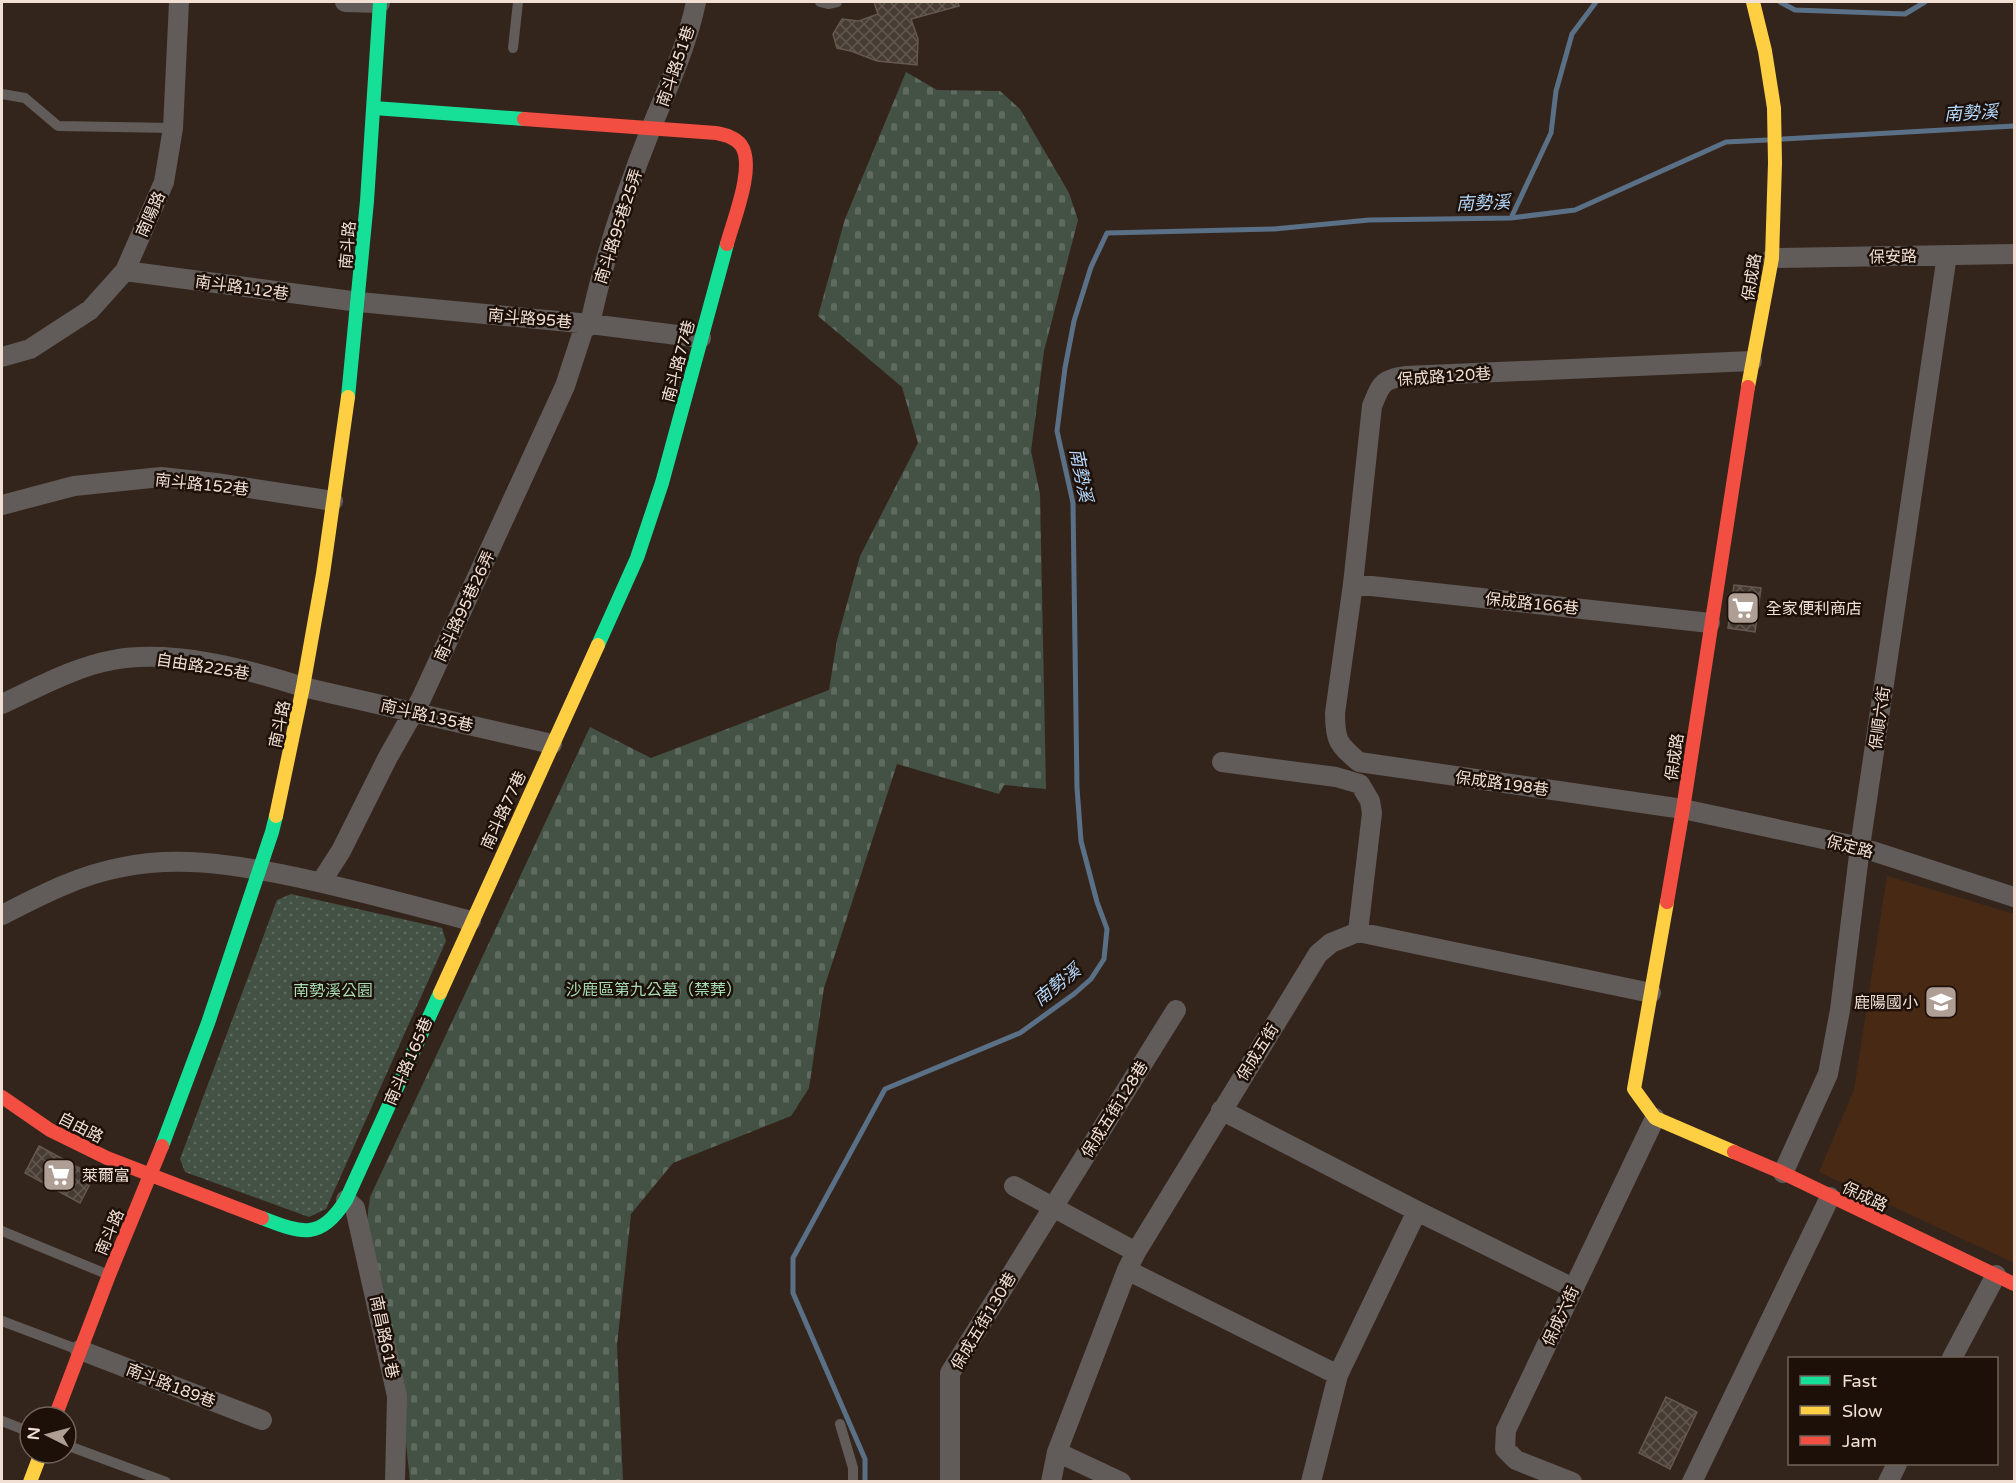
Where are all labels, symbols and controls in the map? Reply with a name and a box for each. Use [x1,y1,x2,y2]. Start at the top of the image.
street label: 南斗路51巷 [653,23,699,109]
water label: 南勢溪 [1943,100,2002,125]
street label: 南斗路95巷25弄 [591,166,647,287]
street label: 南陽路 [132,188,170,240]
water label: 南勢溪 [1456,191,1513,215]
street label: 南斗路 [336,220,360,270]
street label: 保安路 [1869,247,1917,267]
street label: 保成路 [1738,252,1766,302]
street label: 南斗路112巷 [194,272,290,304]
street label: 南斗路95巷 [487,305,573,333]
street label: 南斗路77巷 [658,318,700,404]
street label: 保成路120巷 [1396,364,1492,390]
water label: 南勢溪 [1065,446,1098,507]
street label: 南斗路152巷 [154,470,250,500]
street label: 南斗路95巷26弄 [430,548,499,665]
street label: 保成路166巷 [1484,589,1580,619]
supermarket icon: 全家便利商店 [1725,590,1761,626]
place label: 全家便利商店 [1766,599,1862,619]
street label: 自由路225巷 [155,650,251,684]
street label: 保順六街 [1866,685,1894,751]
street label: 南斗路135巷 [379,696,475,736]
street label: 南斗路 [265,699,295,750]
street label: 保成路 [1662,732,1688,782]
street label: 南斗路77巷 [477,768,531,853]
street label: 保成路198巷 [1454,768,1550,800]
street label: 保定路 [1824,831,1875,862]
water label: 南勢溪 [1029,958,1087,1011]
park label: 沙鹿區第九公墓（禁葬） [566,980,742,1000]
park label: 南勢溪公園 [293,981,373,1001]
school or university icon: 鹿陽國小 [1923,984,1959,1020]
place label: 鹿陽國小 [1854,993,1918,1013]
street label: 南斗路165巷 [381,1014,437,1108]
street label: 保成五街 [1232,1020,1283,1085]
street label: 保成五街128巷 [1077,1058,1153,1162]
street label: 自由路 [55,1108,106,1148]
supermarket icon: 萊爾富 [41,1157,77,1193]
place label: 萊爾富 [82,1166,130,1186]
street label: 保成路 [1839,1178,1891,1216]
street label: 南斗路 [91,1206,129,1258]
street label: 保成五街130巷 [947,1269,1021,1374]
street label: 保成六街 [1538,1283,1583,1350]
street label: 南昌路61巷 [365,1294,403,1380]
legend [1788,1357,1998,1465]
street label: 南斗路189巷 [123,1360,218,1412]
text: Fast [1842,1370,1877,1392]
text: Slow [1842,1400,1883,1422]
north arrow [18,1405,78,1465]
text: N [23,1426,45,1441]
text: Jam [1842,1430,1877,1452]

